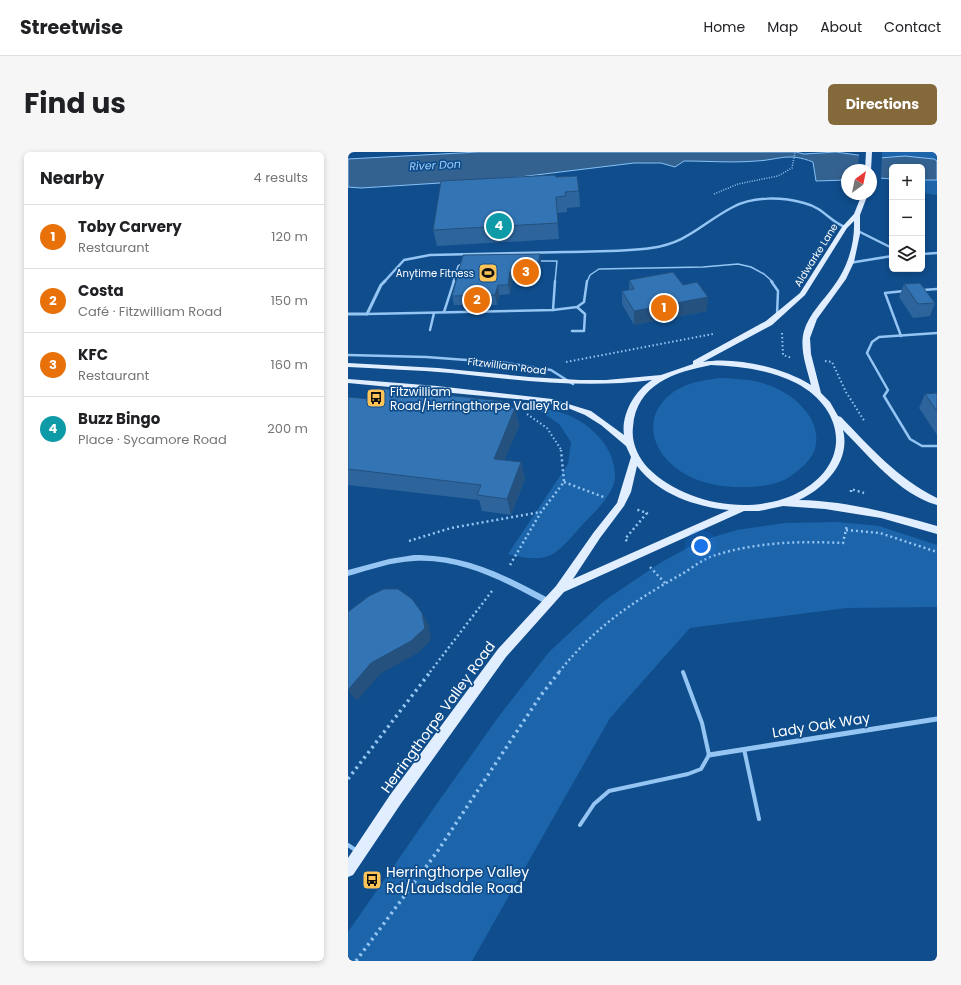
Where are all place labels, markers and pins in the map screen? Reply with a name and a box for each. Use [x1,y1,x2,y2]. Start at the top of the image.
pin: 4 [486,211,512,241]
pin: 3 [513,257,539,287]
sports icon: Anytime Fitness [477,262,499,284]
place label: Anytime Fitness [396,266,474,281]
pin: 2 [464,285,490,315]
pin: 1 [651,293,677,323]
place label: Fitzwilliam Road/Herringthorpe Valley Rd [390,383,568,414]
bus stop icon: Fitzwilliam Road/Herringthorpe Valley Rd [365,387,387,409]
place label: Herringthorpe Valley Rd/Laudsdale Road [386,862,529,898]
bus stop icon: Herringthorpe Valley Rd/Laudsdale Road [361,869,383,891]

